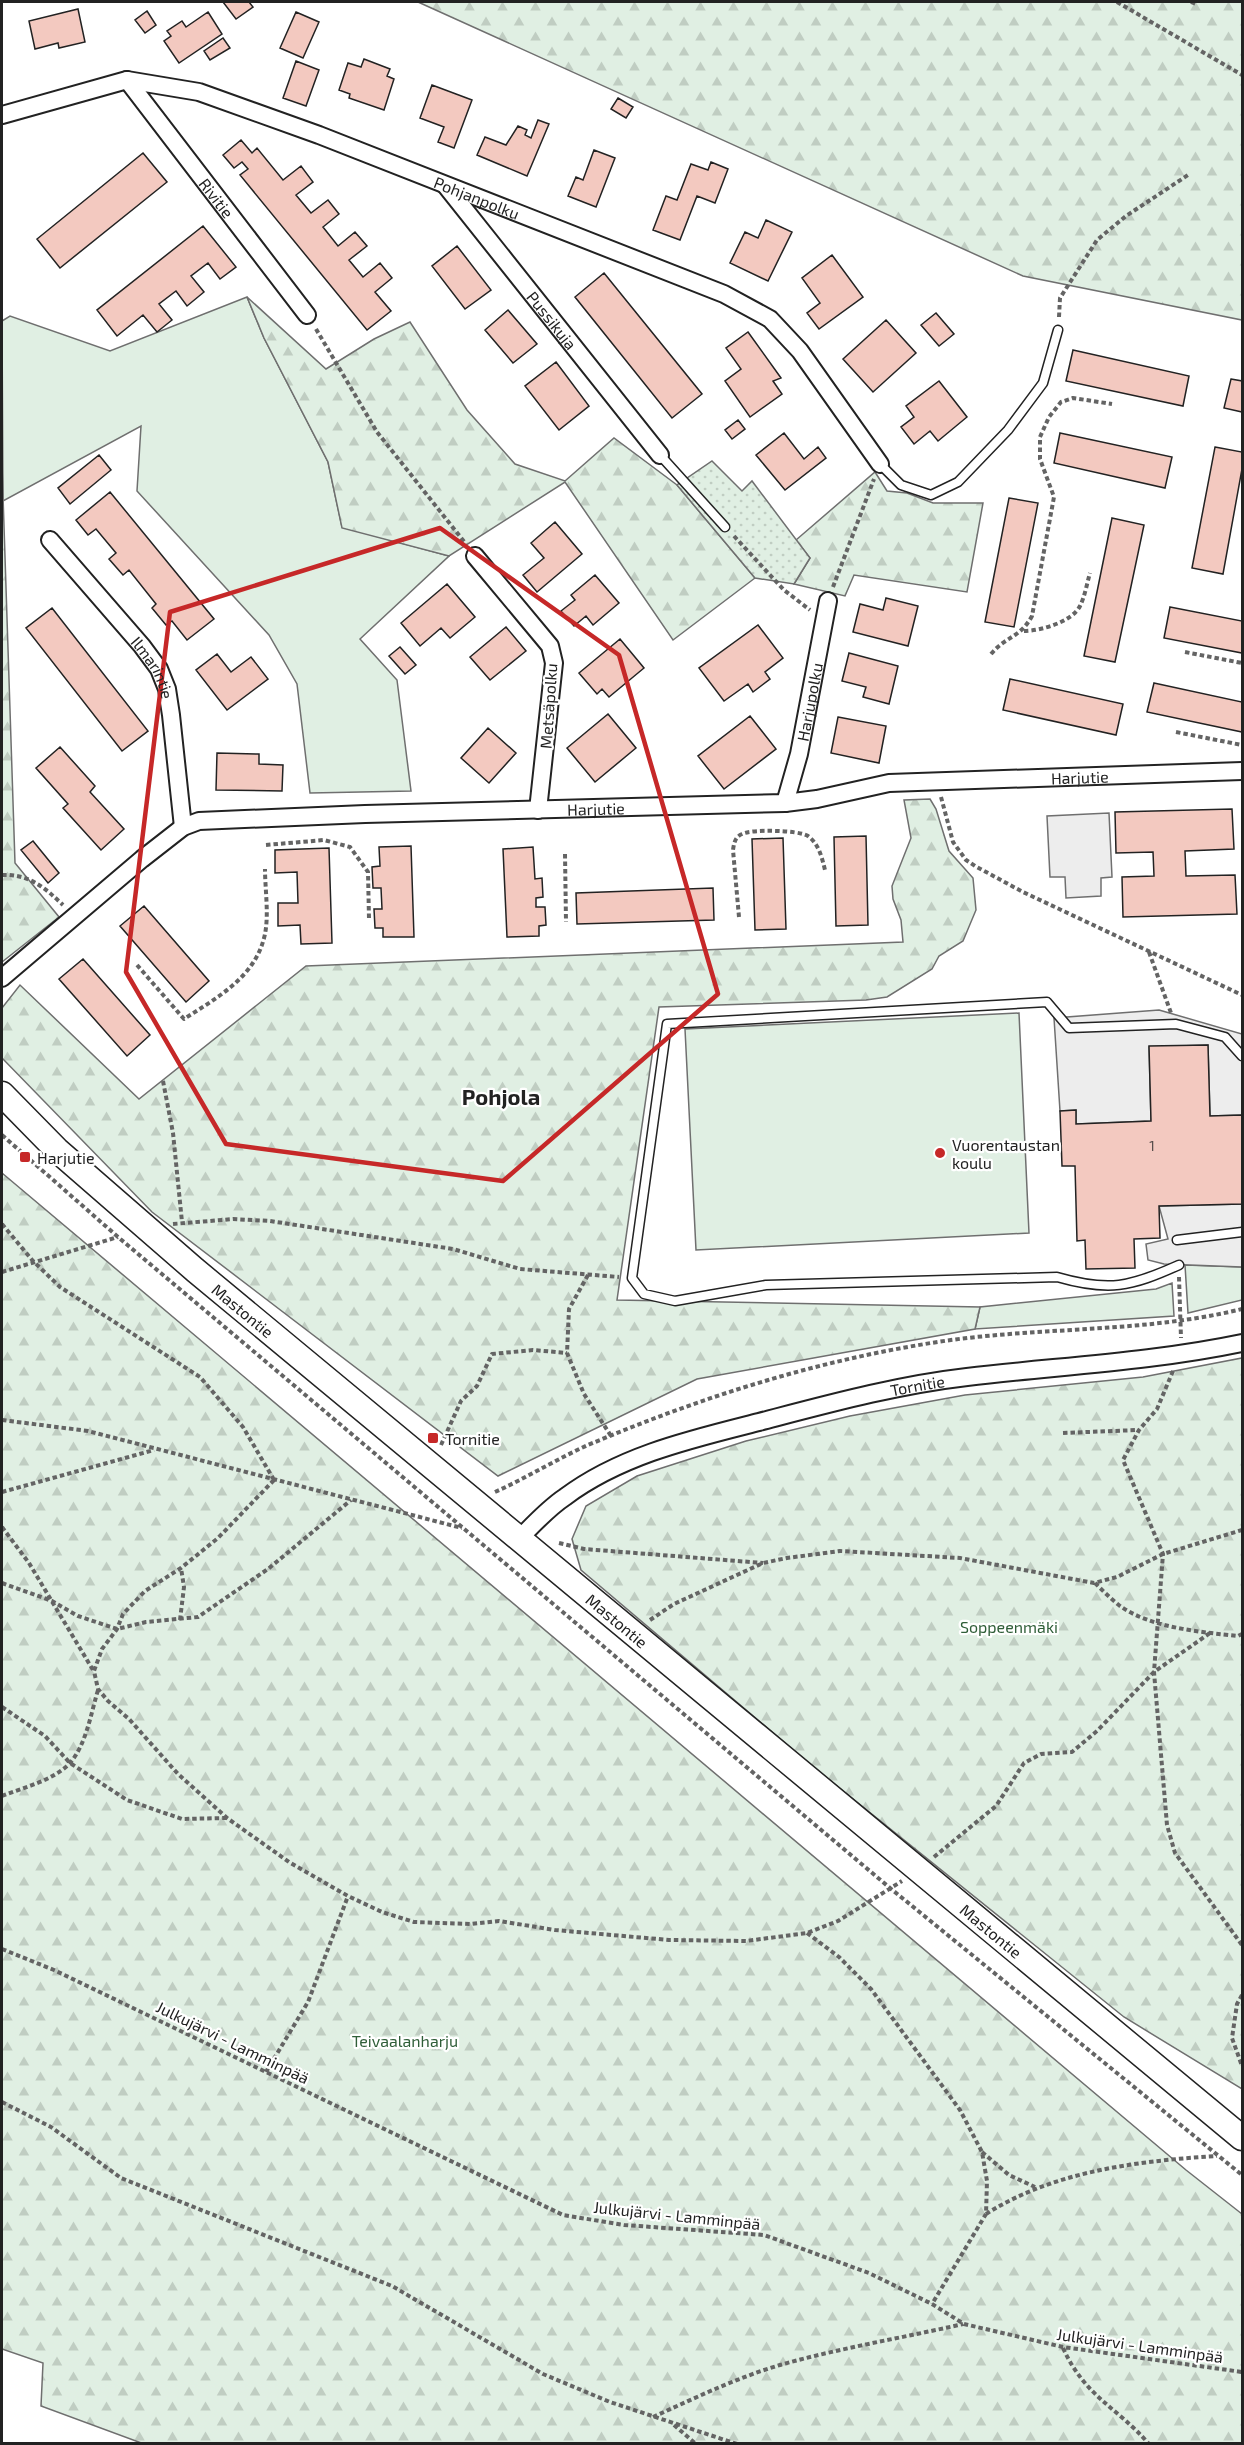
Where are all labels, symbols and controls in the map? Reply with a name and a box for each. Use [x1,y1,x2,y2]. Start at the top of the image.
street label: Pohjanpolku [431,172,522,222]
street label: Rivitie [196,174,238,221]
street label: Pussikuja [524,287,581,353]
street label: Ilmarintie [128,632,178,700]
street label: Harjupolku [792,661,826,743]
street label: Metsäpolku [536,662,560,750]
street label: Harjutie [1051,766,1109,787]
street label: Harjutie [567,798,625,819]
district label: Pohjola [462,1083,540,1109]
place label: Vuorentaustan koulu [952,1135,1060,1172]
house number: 1 [1149,1137,1155,1154]
marker: Vuorentaustan koulu [933,1146,947,1160]
place label: Harjutie [37,1148,95,1168]
marker: Harjutie [18,1150,32,1164]
street label: Mastontie [209,1279,278,1341]
street label: Tornitie [888,1371,946,1399]
place label: Tornitie [445,1429,500,1448]
marker: Tornitie [426,1431,440,1445]
street label: Mastontie [583,1589,652,1651]
park label: Soppeenmäki [960,1617,1058,1636]
street label: Mastontie [957,1899,1026,1961]
street label: Julkujärvi - Lamminpää [153,1997,313,2088]
park label: Teivaalanharju [352,2031,458,2051]
street label: Julkujärvi - Lamminpää [593,2197,761,2234]
street label: Julkujärvi - Lamminpää [1056,2324,1224,2367]

